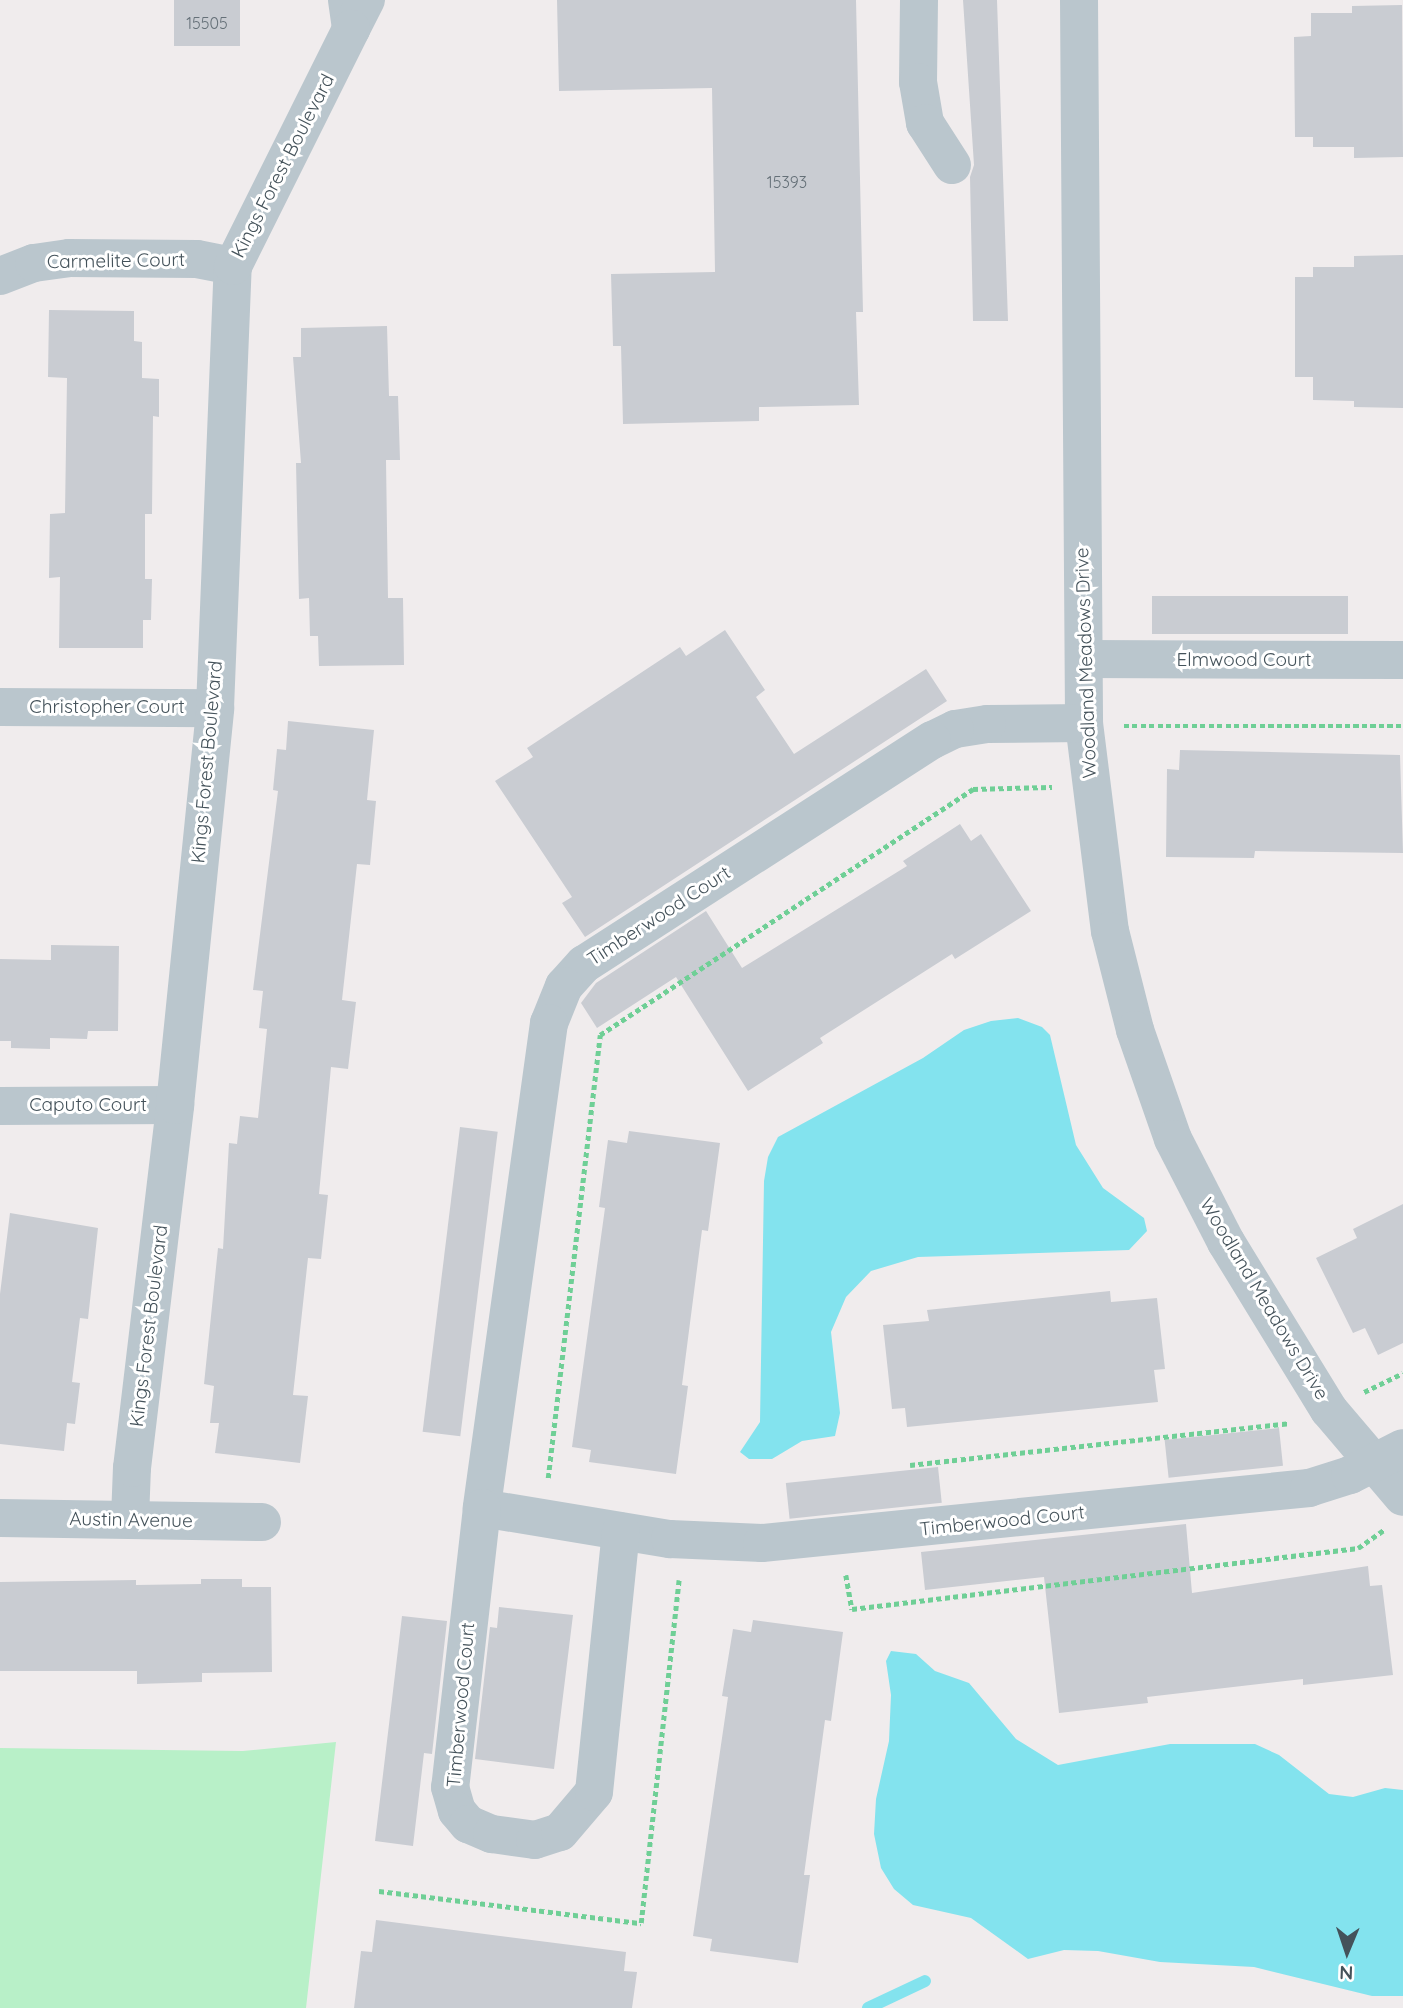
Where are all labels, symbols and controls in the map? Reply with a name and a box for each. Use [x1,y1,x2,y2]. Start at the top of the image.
house number: 15505 [186,13,228,33]
street label: Kings Forest Boulevard [227,70,339,262]
house number: 15393 [767,172,807,192]
street label: Carmelite Court [47,248,185,274]
street label: Woodland Meadows Drive [1071,547,1101,779]
street label: Elmwood Court [1177,649,1311,671]
street label: Kings Forest Boulevard [187,660,227,864]
street label: Christopher Court [29,696,185,718]
street label: Timberwood Court [583,861,735,971]
street label: Caputo Court [29,1094,147,1116]
street label: Woodland Meadows Drive [1195,1194,1333,1404]
street label: Kings Forest Boulevard [125,1224,173,1428]
street label: Timberwood Court [918,1501,1086,1541]
street label: Austin Avenue [69,1508,193,1532]
street label: Timberwood Court [442,1621,480,1789]
north arrow [1312,1917,1382,1987]
text: N [1339,1961,1354,1985]

